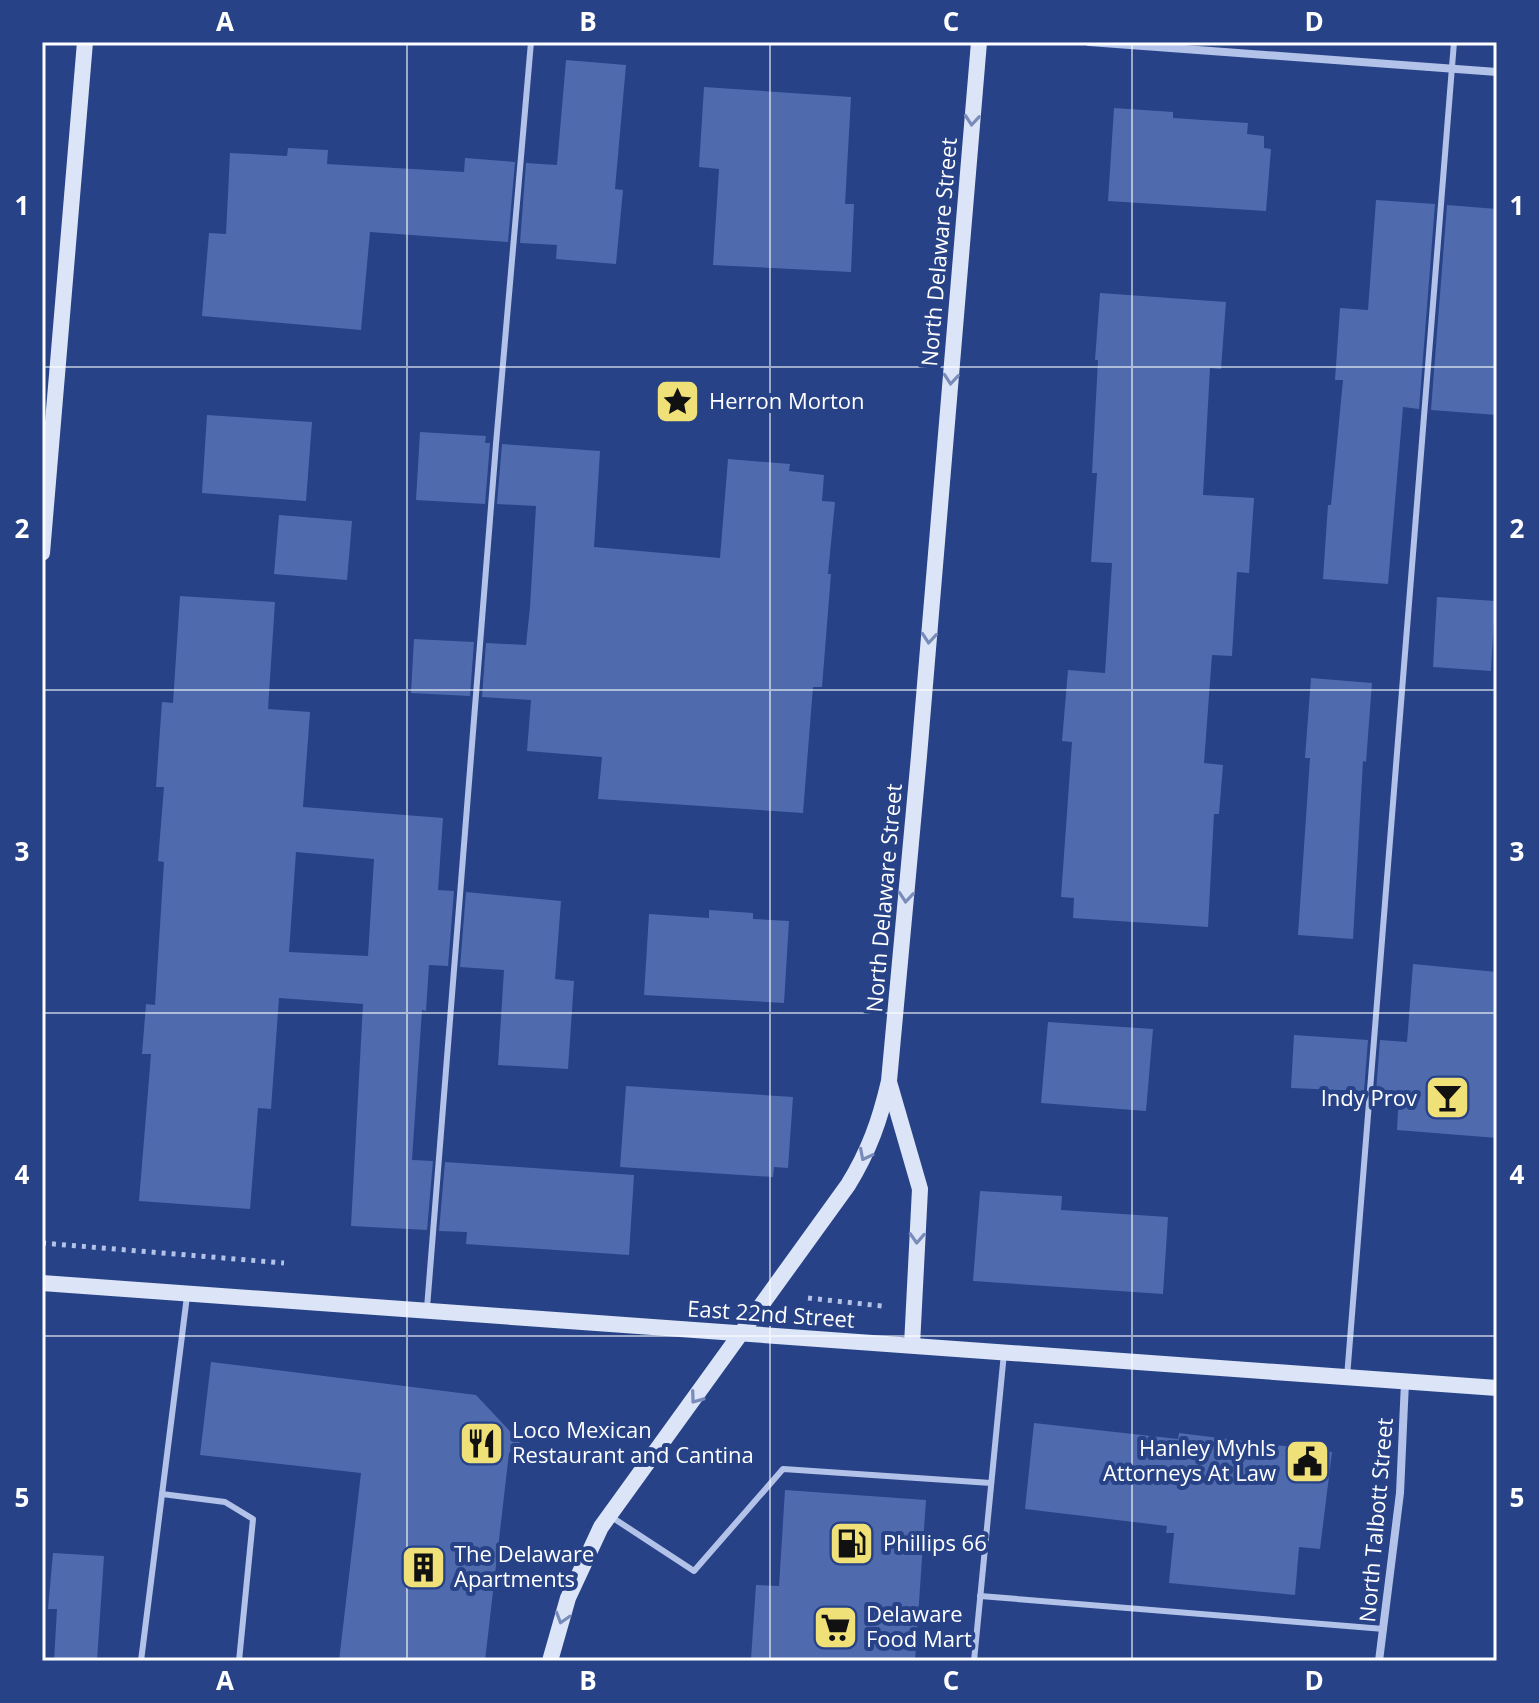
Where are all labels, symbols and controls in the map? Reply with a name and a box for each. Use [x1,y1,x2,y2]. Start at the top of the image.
text: A [216,3,234,39]
text: B [579,3,597,39]
text: C [943,3,959,39]
text: D [1304,3,1324,39]
one-way arrow [964,114,981,127]
street label: North Delaware Street [913,136,963,368]
text: 1 [15,187,29,223]
text: 1 [1510,187,1524,223]
one-way arrow [943,373,960,386]
place icon: Herron Morton [654,377,702,425]
place label: Herron Morton [709,385,865,415]
text: 2 [15,510,30,546]
text: 2 [1510,510,1525,546]
one-way arrow [921,632,938,645]
street label: North Delaware Street [858,782,908,1014]
text: 3 [15,833,29,869]
text: 3 [1510,833,1524,869]
one-way arrow [898,891,915,904]
bar icon: Indy Prov [1424,1074,1472,1122]
place label: Indy Prov [1321,1082,1417,1112]
one-way arrow [860,1146,875,1161]
text: 4 [15,1156,30,1192]
text: 4 [1510,1156,1525,1192]
one-way arrow [909,1232,926,1245]
street label: East 22nd Street [686,1292,856,1334]
one-way arrow [691,1389,705,1403]
place label: Loco Mexican Restaurant and Cantina [512,1414,754,1469]
street label: North Talbott Street [1351,1416,1399,1623]
restaurant icon: Loco Mexican Restaurant and Cantina [457,1419,505,1467]
place label: Hanley Myhls Attorneys At Law [1103,1432,1276,1487]
public building icon: Hanley Myhls Attorneys At Law [1283,1437,1331,1485]
text: 5 [15,1479,29,1515]
text: 5 [1510,1479,1524,1515]
fuel station icon: Phillips 66 [828,1519,876,1567]
place label: Phillips 66 [883,1527,987,1557]
place label: The Delaware Apartments [454,1538,594,1593]
building icon: The Delaware Apartments [399,1543,447,1591]
place label: Delaware Food Mart [866,1598,972,1653]
supermarket icon: Delaware Food Mart [811,1603,859,1651]
one-way arrow [555,1611,571,1625]
text: A [216,1662,234,1698]
text: B [579,1662,597,1698]
text: C [943,1662,959,1698]
text: D [1304,1662,1324,1698]

